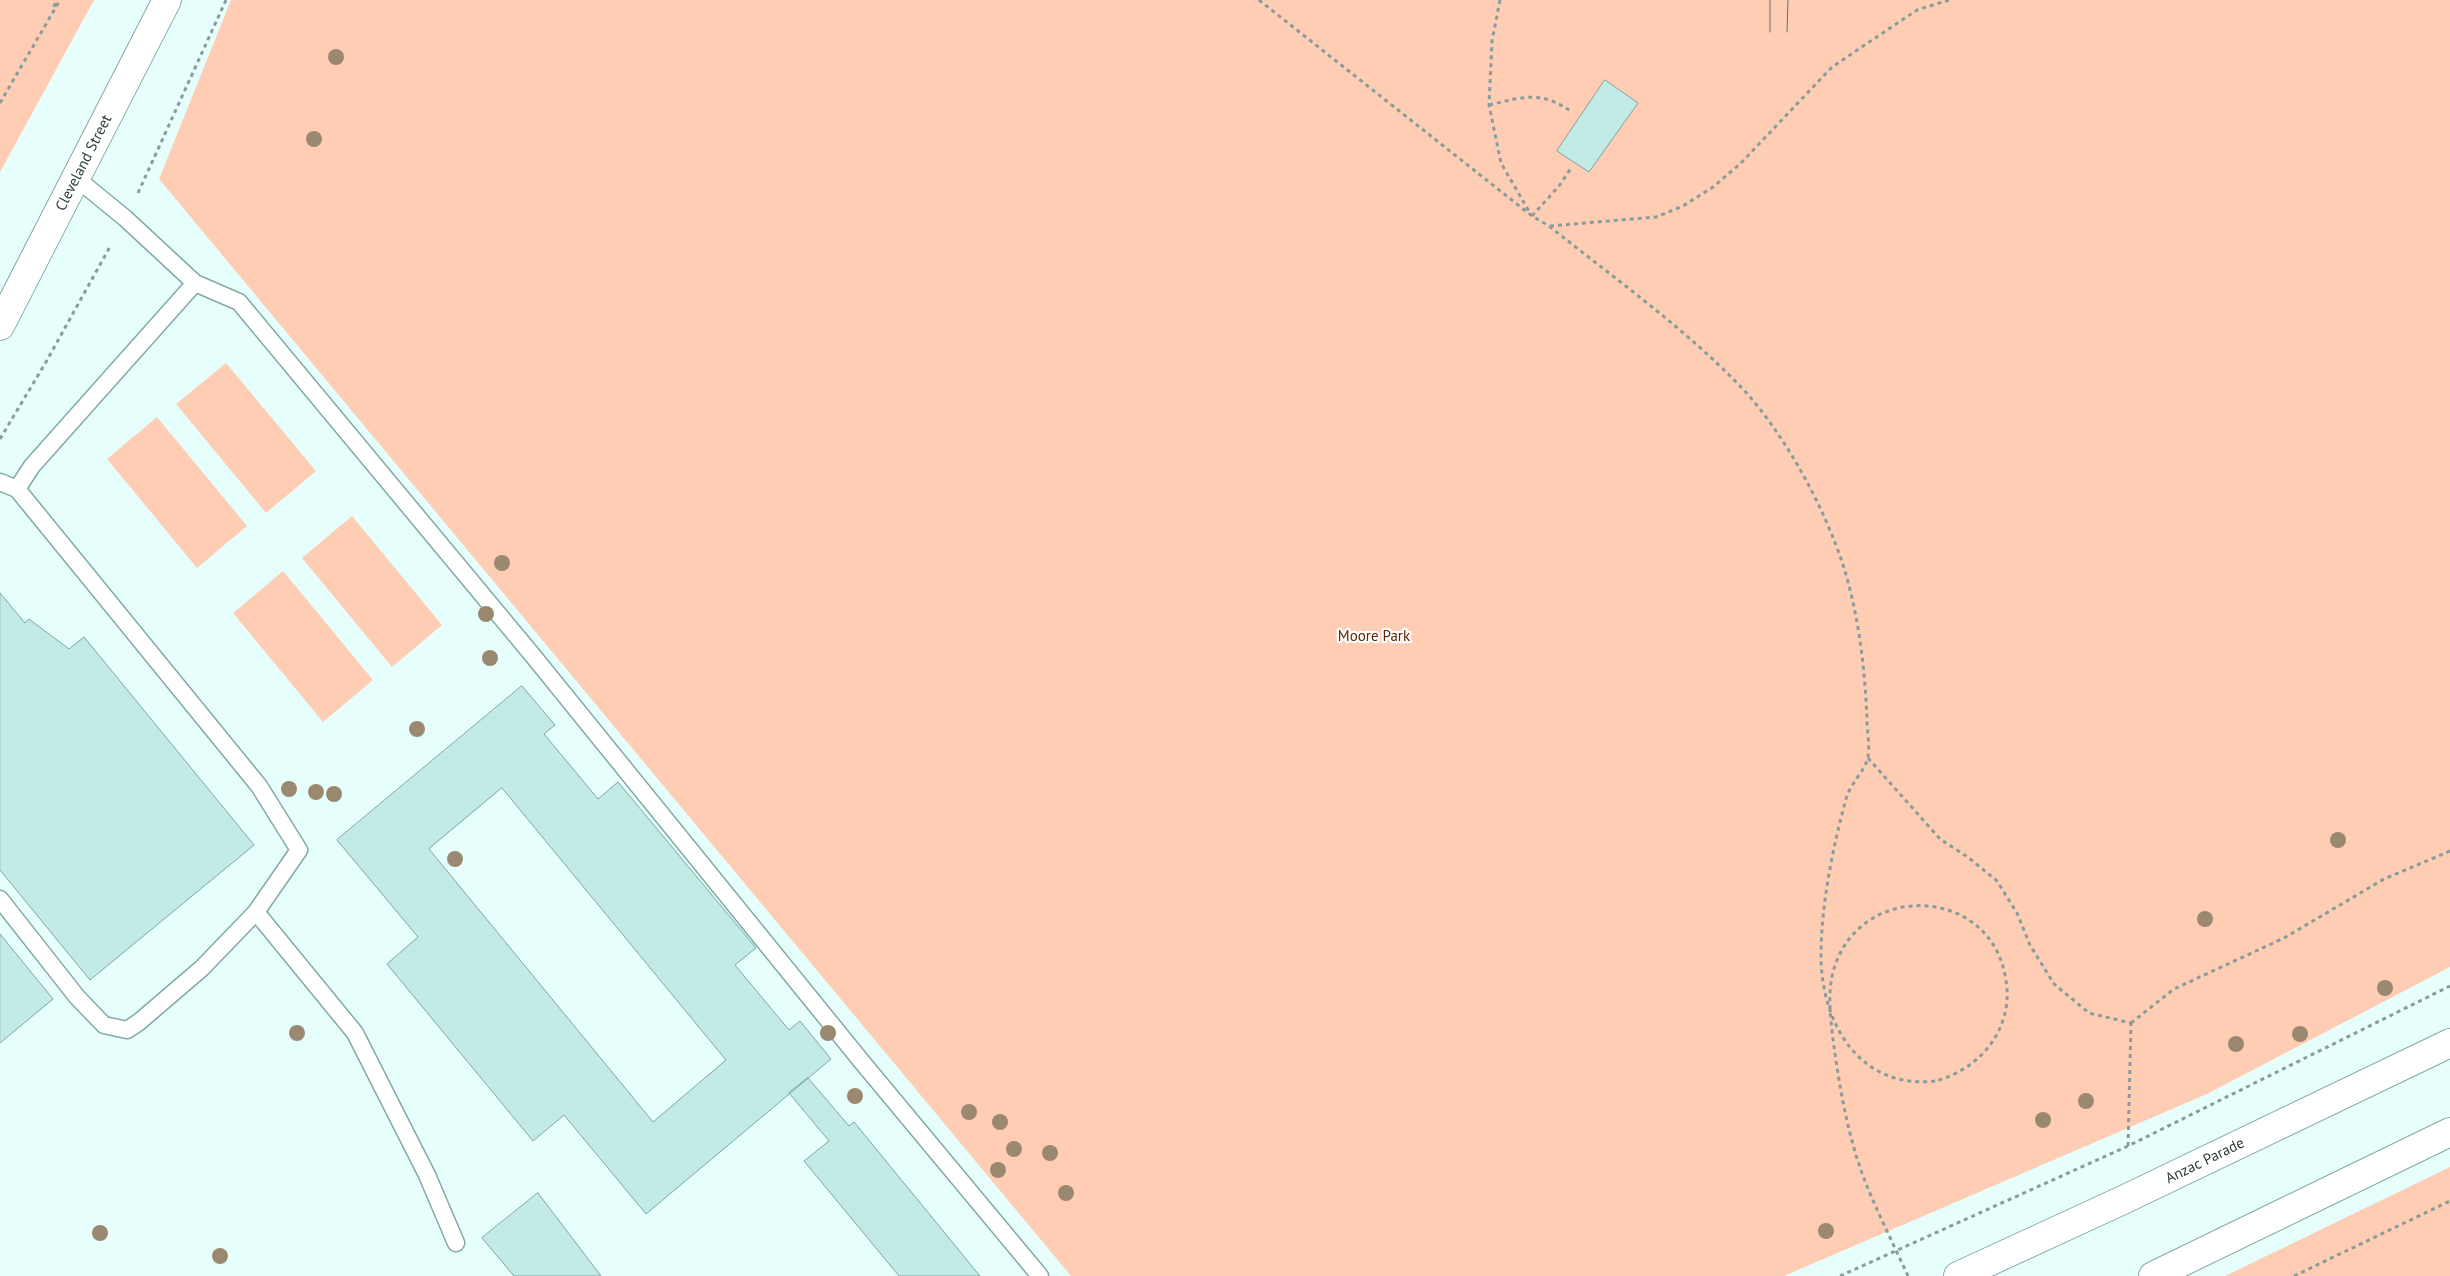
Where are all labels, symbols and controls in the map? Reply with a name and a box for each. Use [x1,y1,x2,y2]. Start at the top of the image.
street label: Cleveland Street [52,112,116,214]
park label: Moore Park [1338,628,1410,646]
street label: Anzac Parade [2163,1134,2247,1188]

